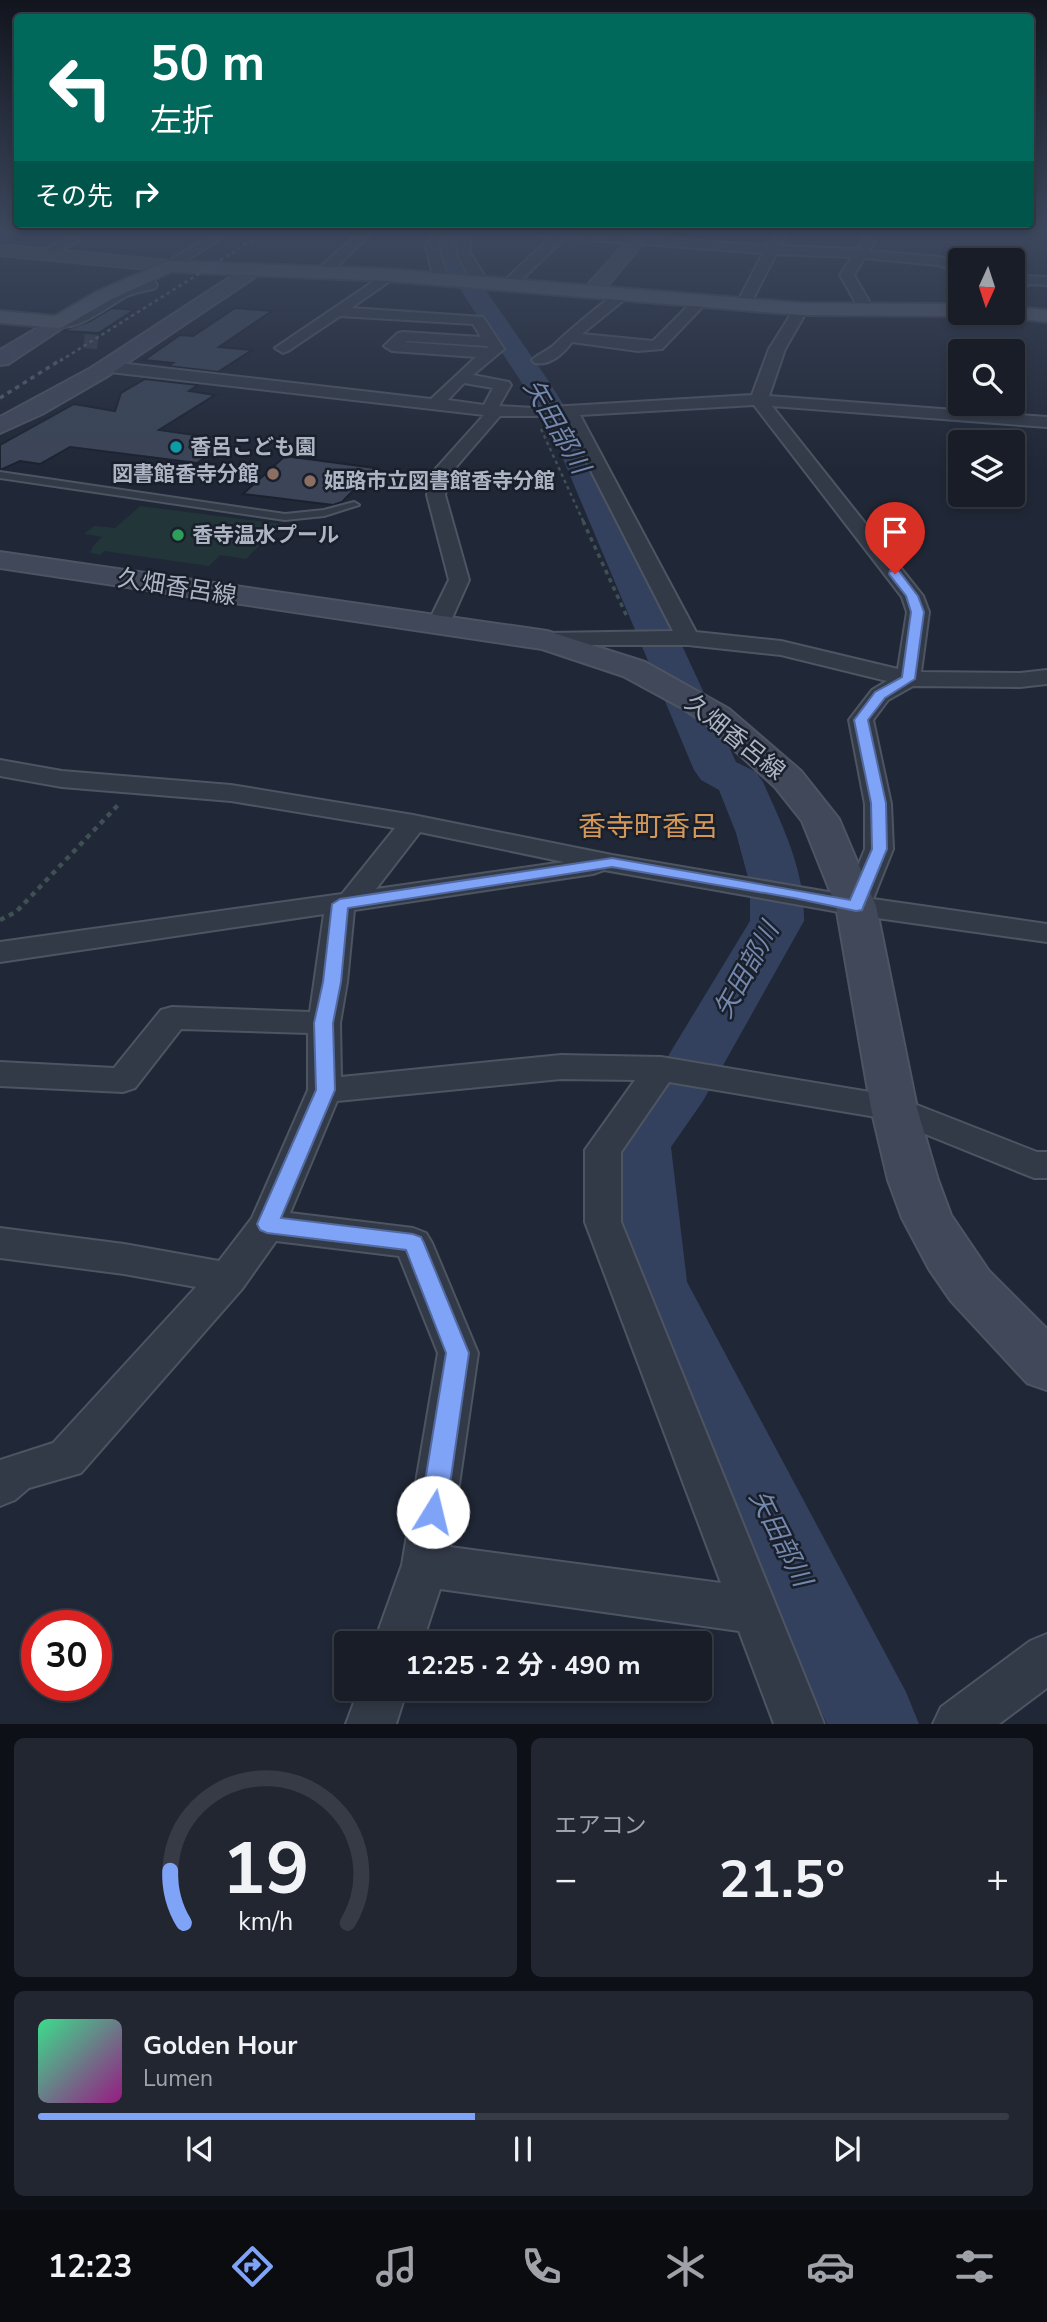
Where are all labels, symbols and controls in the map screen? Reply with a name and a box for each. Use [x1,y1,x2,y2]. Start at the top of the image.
text: 50 m [150,30,265,97]
icon: left [35,42,126,133]
text: 左折 [150,99,214,142]
icon: right [127,175,165,213]
text: その先 [35,179,113,214]
north arrow [948,248,1026,326]
map controls [948,248,1025,507]
button: search [948,339,1025,416]
water label: 矢田部川 [515,372,599,483]
button: layers [948,430,1025,507]
place label: 香呂こども園 [190,433,316,461]
marker: 香呂こども園 [168,439,184,455]
place label: 図書館香寺分館 [112,460,259,488]
marker: 図書館香寺分館 [265,466,281,482]
place label: 姫路市立図書館香寺分館 [324,467,555,495]
marker: 姫路市立図書館香寺分館 [302,473,318,489]
pin [865,502,925,574]
icon: arrive [876,513,914,551]
place label: 香寺温水プール [192,521,339,549]
marker: 香寺温水プール [170,527,186,543]
street label: 久畑香呂線 [115,562,239,612]
street label: 久畑香呂線 [678,687,792,787]
district label: 香寺町香呂 [578,808,718,846]
water label: 矢田部川 [706,914,788,1024]
position arrow [396,1475,470,1549]
water label: 矢田部川 [741,1484,821,1595]
speed limit sign: 30 [21,1610,112,1701]
text: 12:25 · 2 分 · 490 m [405,1648,641,1683]
text: エアコン [555,1810,647,1841]
text: 19 [222,1820,309,1920]
text: 21.5° [719,1844,845,1915]
text: − [555,1854,577,1905]
text: + [986,1854,1009,1905]
text: km/h [238,1905,293,1939]
text: Golden Hour [143,2028,298,2063]
text: Lumen [143,2063,213,2094]
icon: previous [181,2130,219,2168]
icon: pause [504,2130,542,2168]
icon: next [828,2130,866,2168]
icon: directions [228,2242,277,2291]
icon: music [372,2242,421,2291]
icon: phone [517,2242,566,2291]
icon: climate [661,2242,710,2291]
icon: car [806,2242,855,2291]
icon: filters [950,2242,999,2291]
text: 12:23 [48,2245,132,2288]

